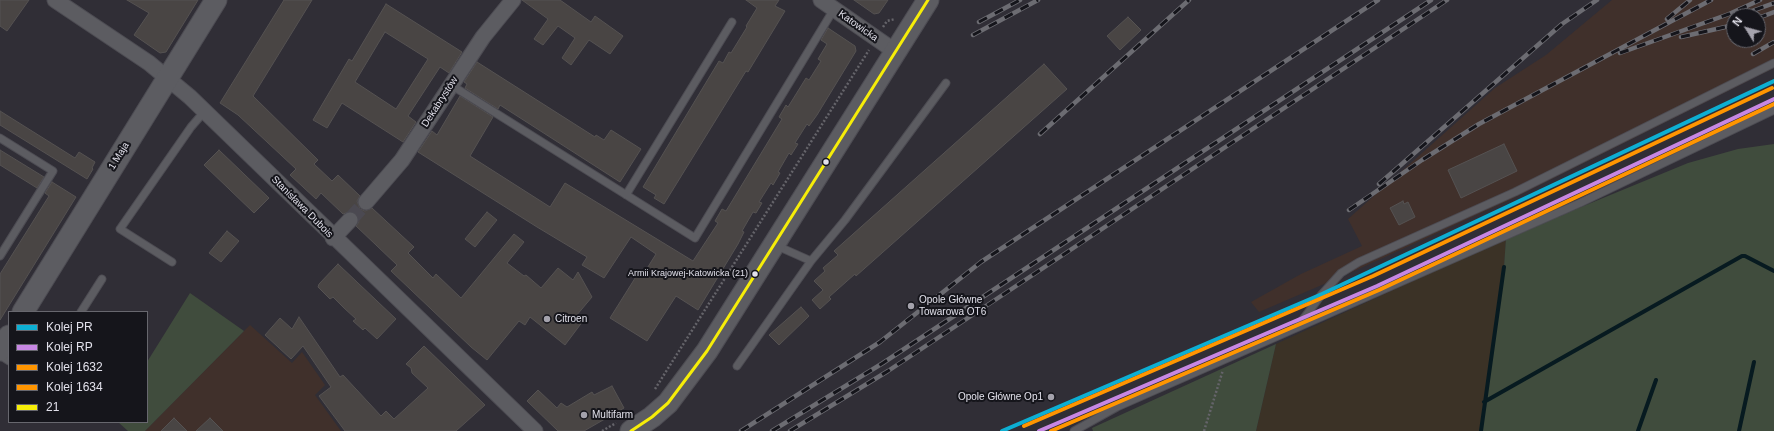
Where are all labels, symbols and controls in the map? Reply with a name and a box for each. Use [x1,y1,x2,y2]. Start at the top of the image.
street label: Katowicka [836,8,880,44]
north arrow [1726,8,1766,48]
text: N [1730,15,1744,28]
street label: Dekabrystów [419,74,461,130]
street label: 1 Maja [106,140,132,172]
unlabelled marker [821,157,831,167]
street label: Stanisława Dubois [269,174,335,240]
place label: Armii Krajowej-Katowicka (21) [628,269,748,279]
marker: Armii Krajowej-Katowicka (21) [750,269,760,279]
place label: Opole Główne Towarowa OT6 [919,294,986,318]
marker: Opole Główne Towarowa OT6 [906,301,916,311]
legend [8,311,148,423]
place label: Citroen [555,313,587,325]
marker: Citroen [542,314,552,324]
text: Kolej PR [46,320,93,334]
text: Kolej RP [46,340,93,354]
text: Kolej 1632 [46,360,103,374]
text: Kolej 1634 [46,380,103,394]
place label: Opole Główne Op1 [958,391,1043,403]
marker: Opole Główne Op1 [1046,392,1056,402]
text: 21 [46,400,59,414]
place label: Multifarm [592,409,633,421]
marker: Multifarm [579,410,589,420]

